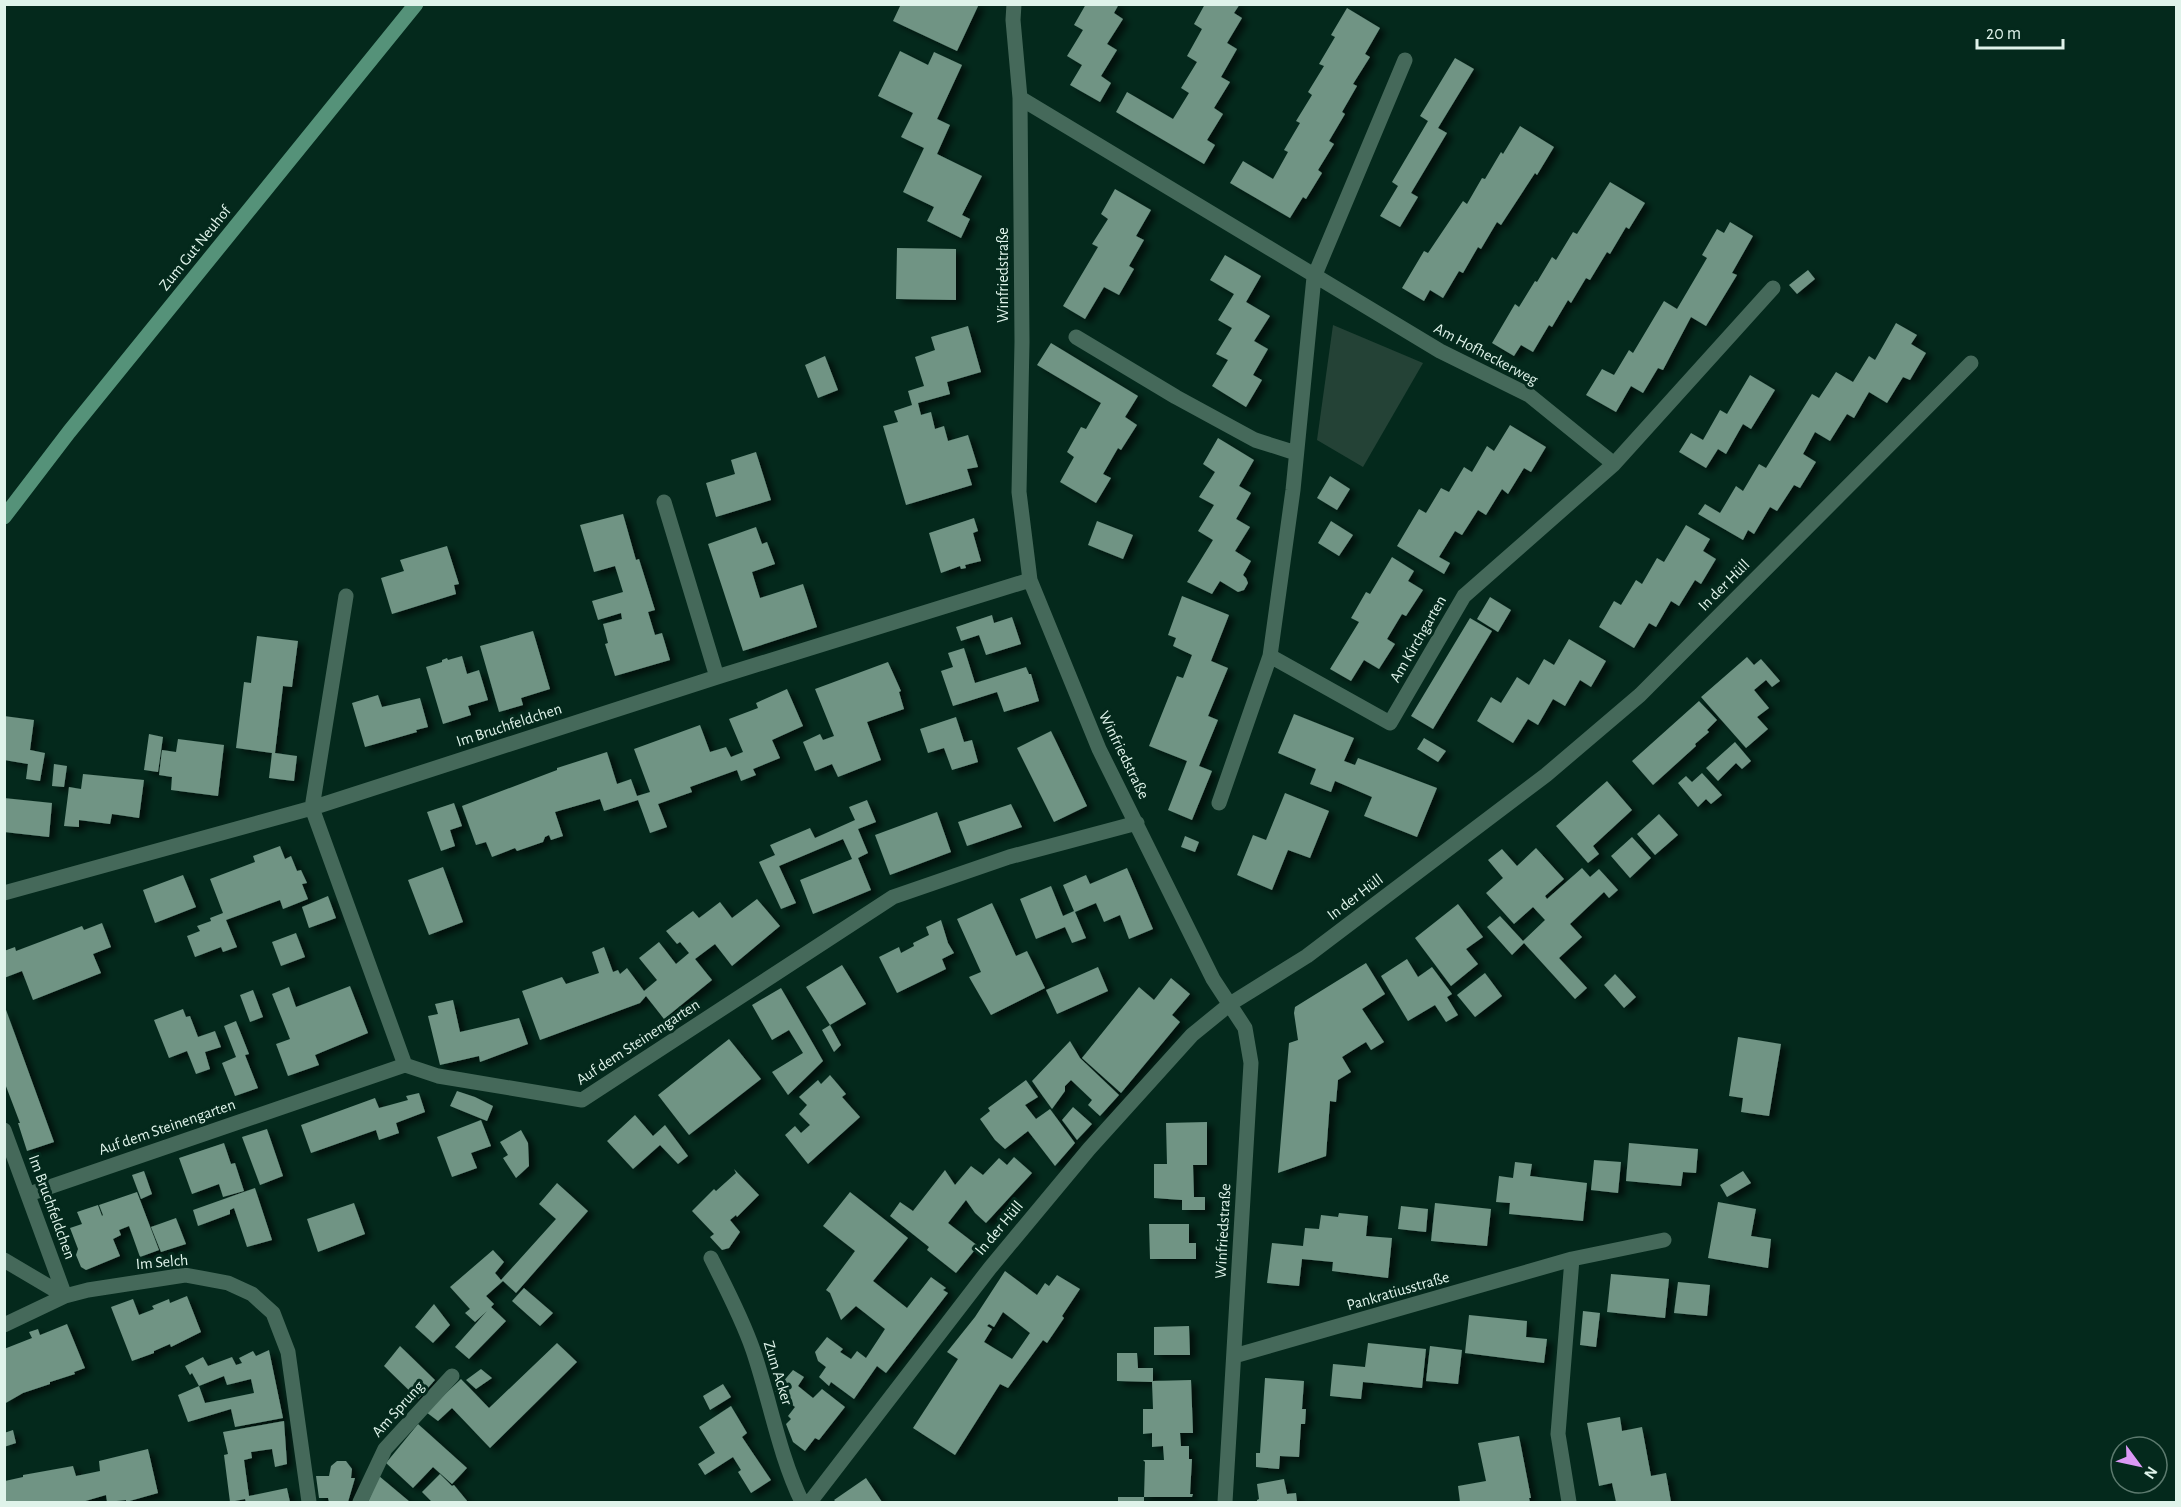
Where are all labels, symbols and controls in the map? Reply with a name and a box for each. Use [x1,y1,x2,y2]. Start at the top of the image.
scale bar [1977,12,2062,50]
text: 20 m [1986,25,2021,43]
street label: Zum Gut Neuhof [156,202,235,293]
street label: Winfriedstraße [995,227,1011,323]
street label: Am Hofheckerweg [1431,320,1541,388]
street label: In der Hüll [1695,556,1753,614]
street label: Am Kirchgarten [1387,593,1449,685]
street label: Im Bruchfeldchen [454,700,564,750]
street label: Winfriedstraße [1096,709,1152,801]
street label: In der Hüll [1324,871,1386,923]
street label: Auf dem Steinengarten [573,996,703,1088]
street label: Auf dem Steinengarten [97,1096,237,1158]
street label: Im Bruchfeldchen [26,1153,78,1261]
street label: Winfriedstraße [1213,1183,1233,1279]
street label: In der Hüll [972,1198,1026,1258]
street label: Im Selch [135,1252,189,1272]
street label: Pankratiusstraße [1345,1269,1451,1313]
street label: Zum Acker [761,1339,796,1408]
street label: Am Sprung [369,1378,427,1440]
north arrow [2109,1435,2169,1495]
text: N [2141,1464,2160,1482]

